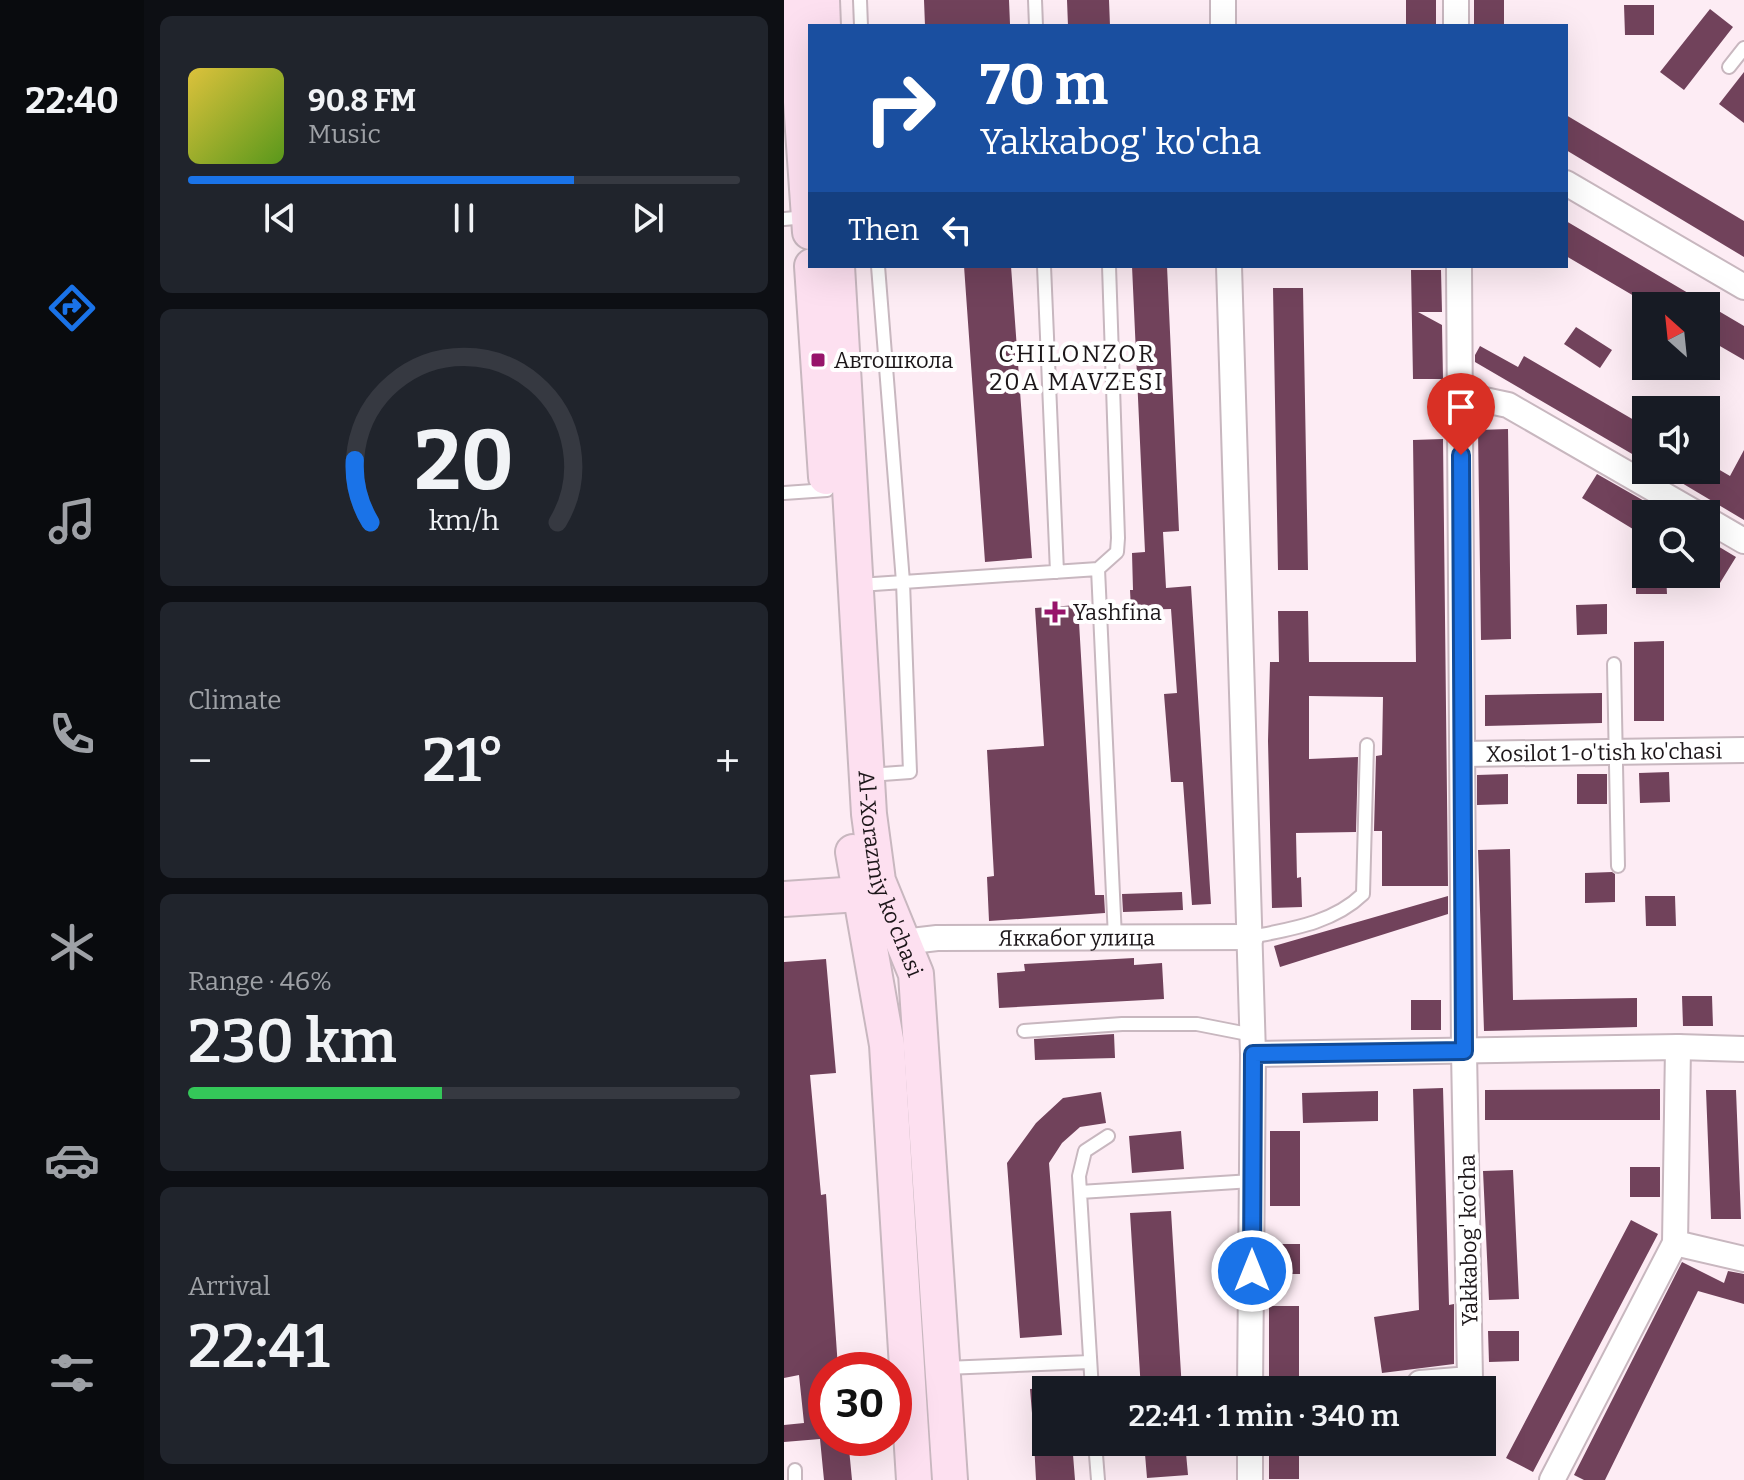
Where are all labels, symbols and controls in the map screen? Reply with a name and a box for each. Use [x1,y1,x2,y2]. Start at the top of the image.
text: 70 m [980,52,1108,119]
icon: right [848,56,952,160]
text: 22:40 [25,79,119,123]
text: 90.8 FM [308,83,416,119]
text: Music [308,119,381,150]
text: Yakkabog' ko'cha [980,120,1261,164]
icon: previous [258,196,302,240]
icon: pause [442,196,486,240]
icon: next [626,196,670,240]
icon: left [935,208,979,252]
text: Then [848,212,919,248]
icon: directions [44,280,100,336]
north arrow [1632,292,1720,380]
map controls [1632,292,1720,588]
district label: CHILONZOR 20A MAVZESI [989,340,1165,396]
place label: Автошкола [834,347,953,374]
marker: Автошкола [809,351,827,369]
pin [1427,373,1495,455]
icon: arrive [1439,385,1483,429]
button: sound [1632,396,1720,484]
text: 20 [414,411,514,511]
icon: music [44,493,100,549]
button: search [1632,500,1720,588]
text: km/h [429,503,500,538]
place label: Yashfina [1073,599,1162,626]
marker: Yashfina [1044,601,1066,623]
text: Climate [188,685,282,716]
icon: phone [44,706,100,762]
text: 21° [422,725,505,797]
text: − [188,735,212,788]
text: + [715,735,740,788]
street label: Xosilot 1-o'tish ko'chasi [1486,737,1723,768]
street label: Al-Xorazmiy ko'chasi [852,770,929,981]
icon: climate [44,919,100,975]
street label: Яккабог улица [998,924,1155,952]
text: Range · 46% [188,966,332,997]
text: 230 km [188,1006,397,1078]
icon: car [44,1132,100,1188]
street label: Yakkabog' ko'cha [1454,1154,1483,1326]
position arrow [1210,1229,1294,1313]
text: Arrival [188,1271,270,1302]
text: 22:41 [188,1311,330,1383]
icon: filters [44,1345,100,1401]
speed limit sign: 30 [808,1352,912,1456]
text: 22:41 · 1 min · 340 m [1129,1398,1399,1434]

